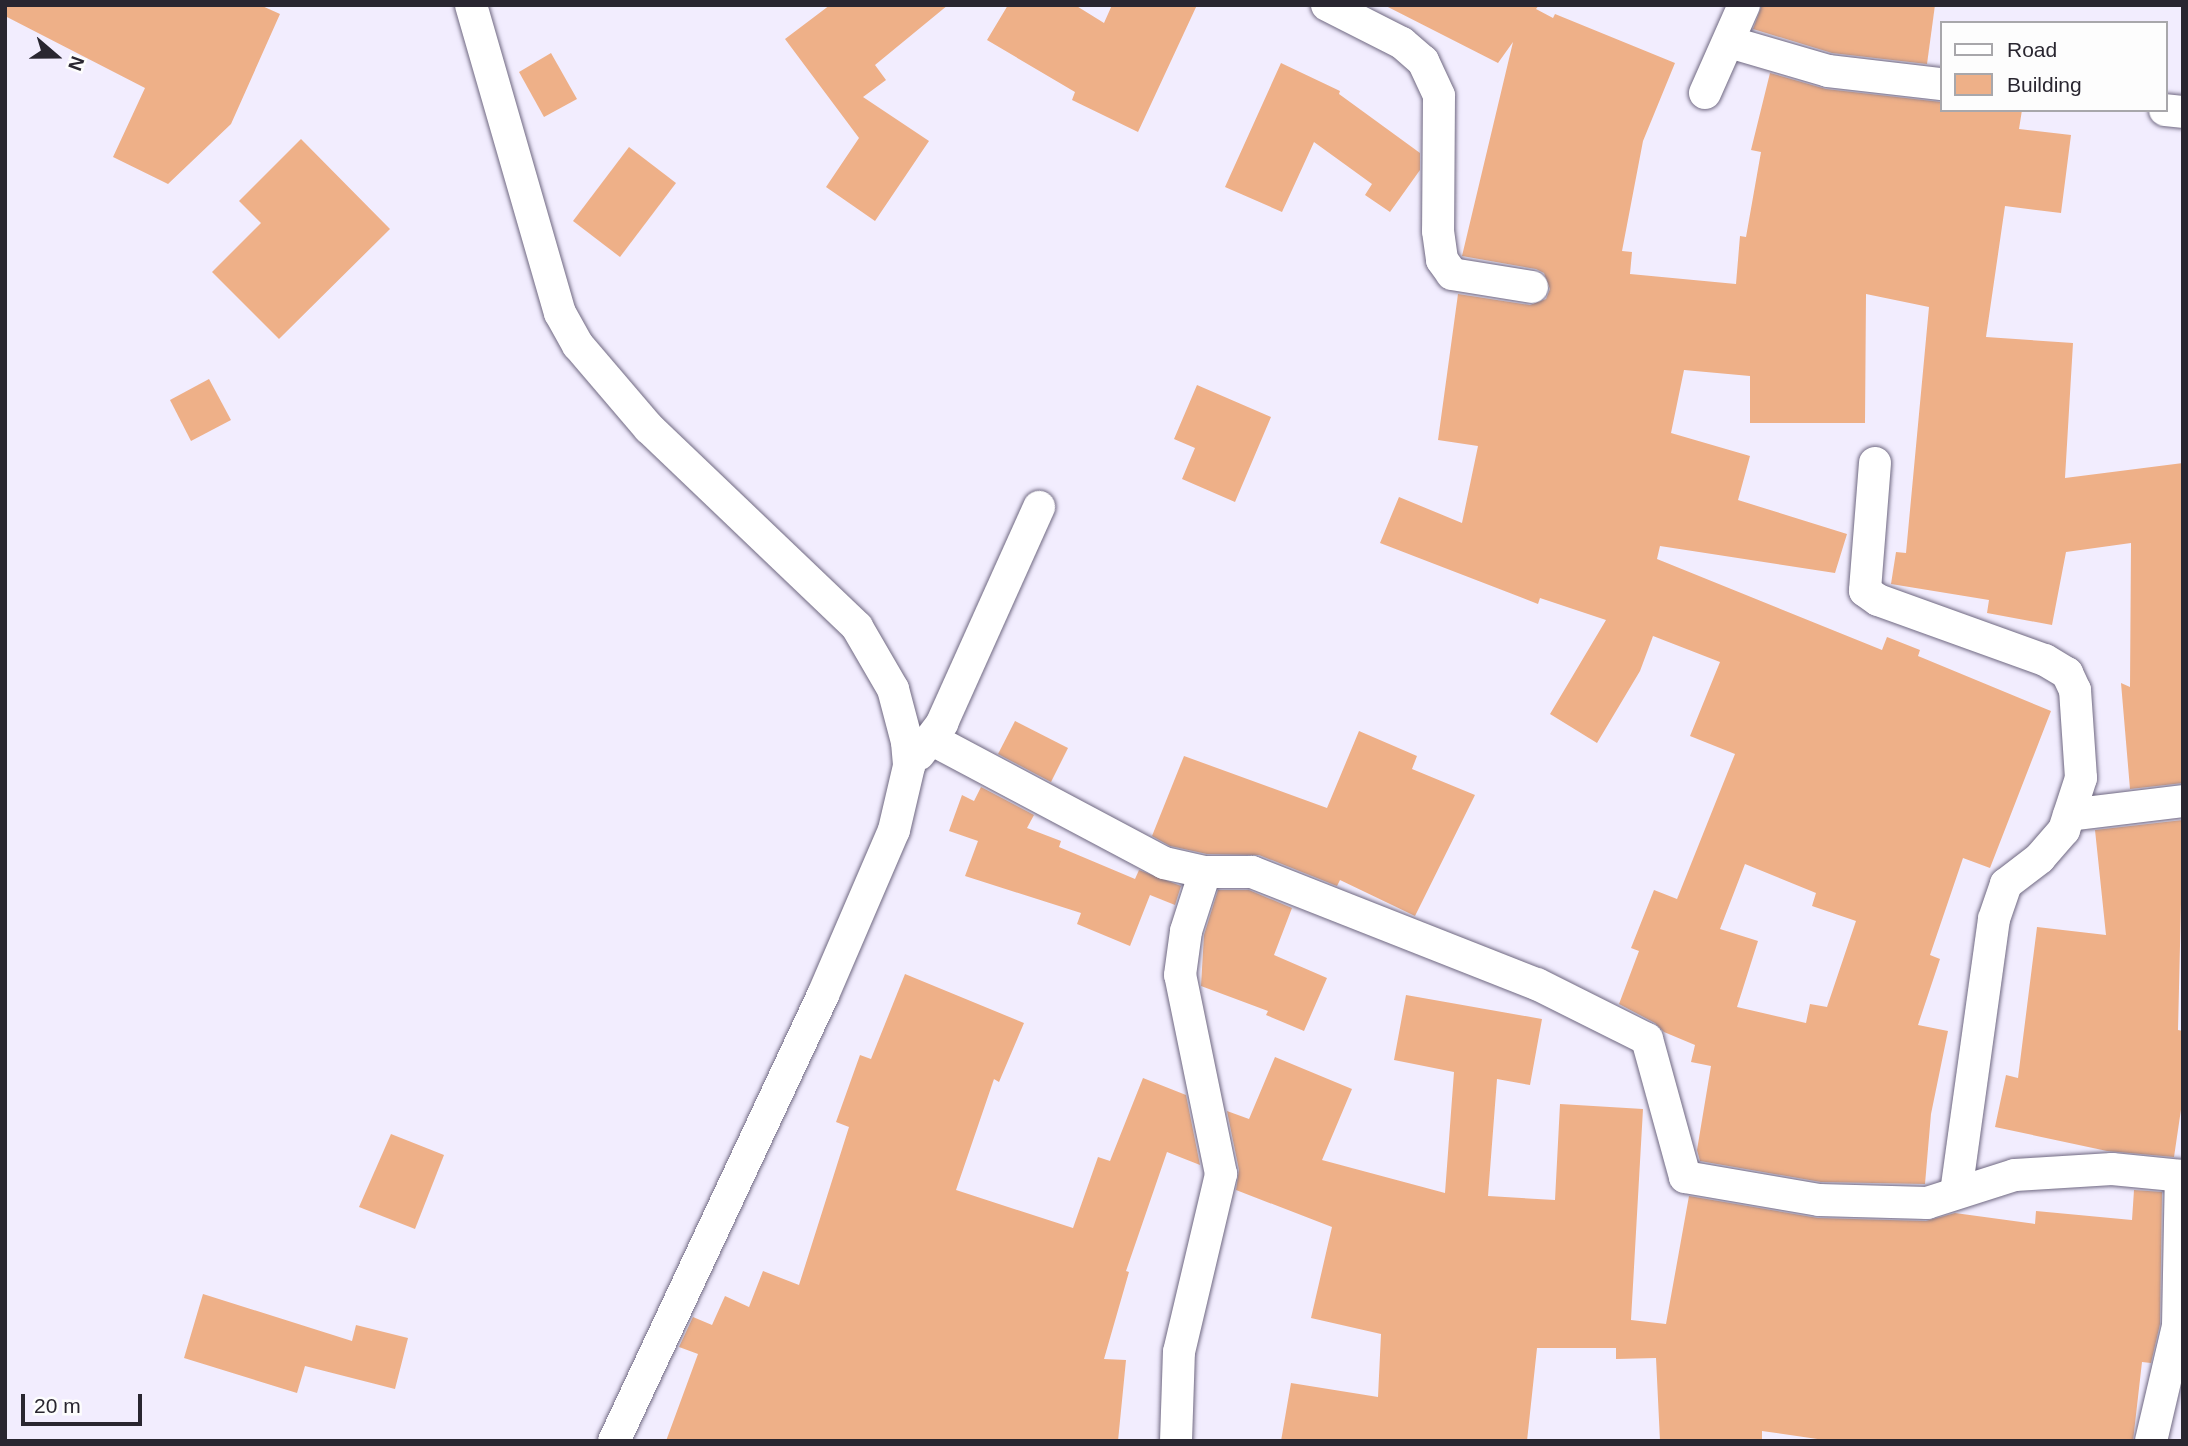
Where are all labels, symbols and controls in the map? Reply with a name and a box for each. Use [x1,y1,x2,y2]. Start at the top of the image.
north arrow [21,21,91,91]
legend [1940,21,2167,112]
text: Road [2007,38,2057,61]
text: N [64,53,88,73]
text: Building [2007,73,2082,96]
scale bar [24,1380,145,1424]
text: 20 m [34,1394,81,1417]

